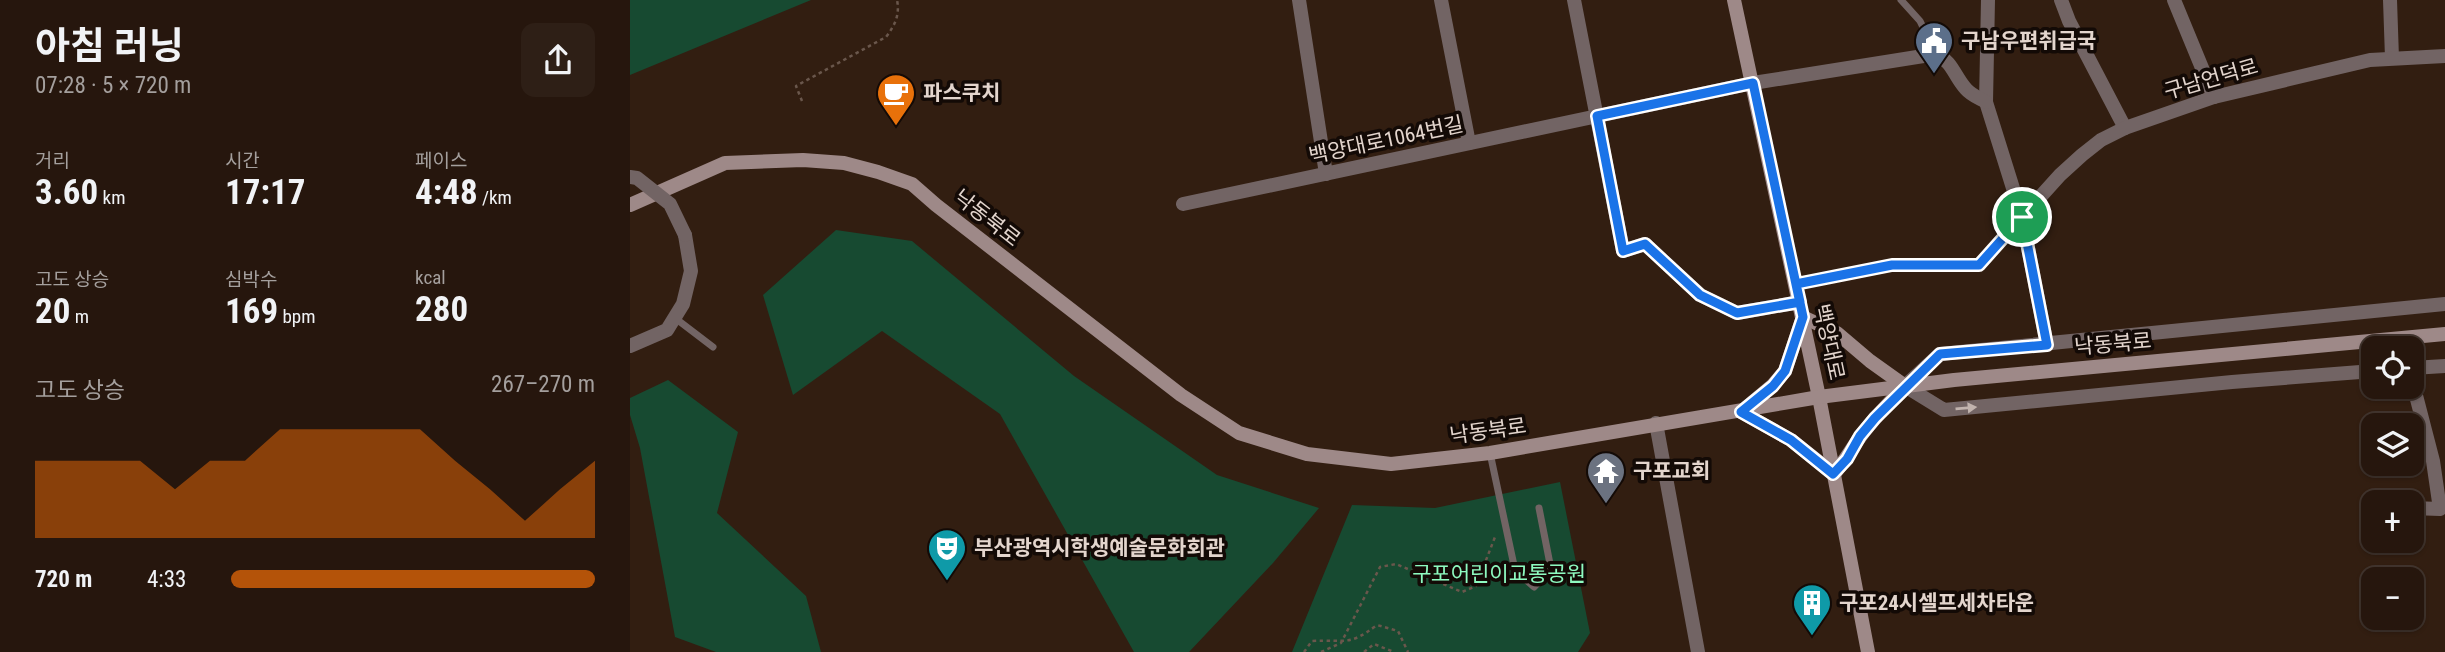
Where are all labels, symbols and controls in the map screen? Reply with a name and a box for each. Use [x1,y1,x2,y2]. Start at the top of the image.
public building icon: 구남우편취급국 [1913,20,1955,75]
button: share [521,23,595,97]
text: 아침 러닝 [35,24,184,68]
place label: 구남우편취급국 [1961,29,2096,53]
street label: 구남언덕로 [2161,54,2261,104]
text: 07:28 · 5 × 720 m [35,72,191,99]
cafe icon: 파스쿠치 [875,72,917,127]
place label: 파스쿠치 [923,81,1000,105]
street label: 백양대로1064번길 [1307,112,1465,168]
text: 거리 [35,149,70,172]
text: 시간 [225,149,260,172]
text: 페이스 [415,149,467,172]
text: 3.60 [35,172,98,213]
text: 17:17 [225,172,305,213]
text: 4:48 [415,172,478,213]
street label: 낙동북로 [949,185,1025,251]
text: km [98,186,125,209]
text: /km [478,186,512,209]
pin [1992,187,2052,247]
icon: arrive [2003,198,2041,236]
text: kcal [415,266,446,289]
text: 고도 상승 [35,268,109,291]
text: 심박수 [225,268,277,291]
text: 280 [415,289,468,330]
text: 20 [35,291,70,332]
text: 169 [225,291,278,332]
street label: 백양대로 [1809,302,1849,382]
text: m [70,305,89,328]
text: bpm [278,305,315,328]
street label: 낙동북로 [2073,329,2153,359]
map controls [2361,336,2424,630]
button: locate [2361,336,2424,399]
text: 267–270 m [491,371,595,398]
text: 고도 상승 [35,377,125,404]
one-way arrow [1956,402,1978,413]
button: layers [2361,413,2424,476]
street label: 낙동북로 [1448,414,1528,448]
temple icon: 구포교회 [1585,450,1627,505]
place label: 구포교회 [1633,459,1710,483]
button: + [2361,490,2424,553]
theatre icon: 부산광역시학생예술문화회관 [926,527,968,582]
place label: 부산광역시학생예술문화회관 [974,536,1225,560]
park label: 구포어린이교통공원 [1412,562,1586,586]
text: 720 m [35,566,92,593]
text: 4:33 [147,566,186,593]
button: − [2361,567,2424,630]
building icon: 구포24시셀프세차타운 [1791,582,1833,637]
place label: 구포24시셀프세차타운 [1839,591,2034,615]

